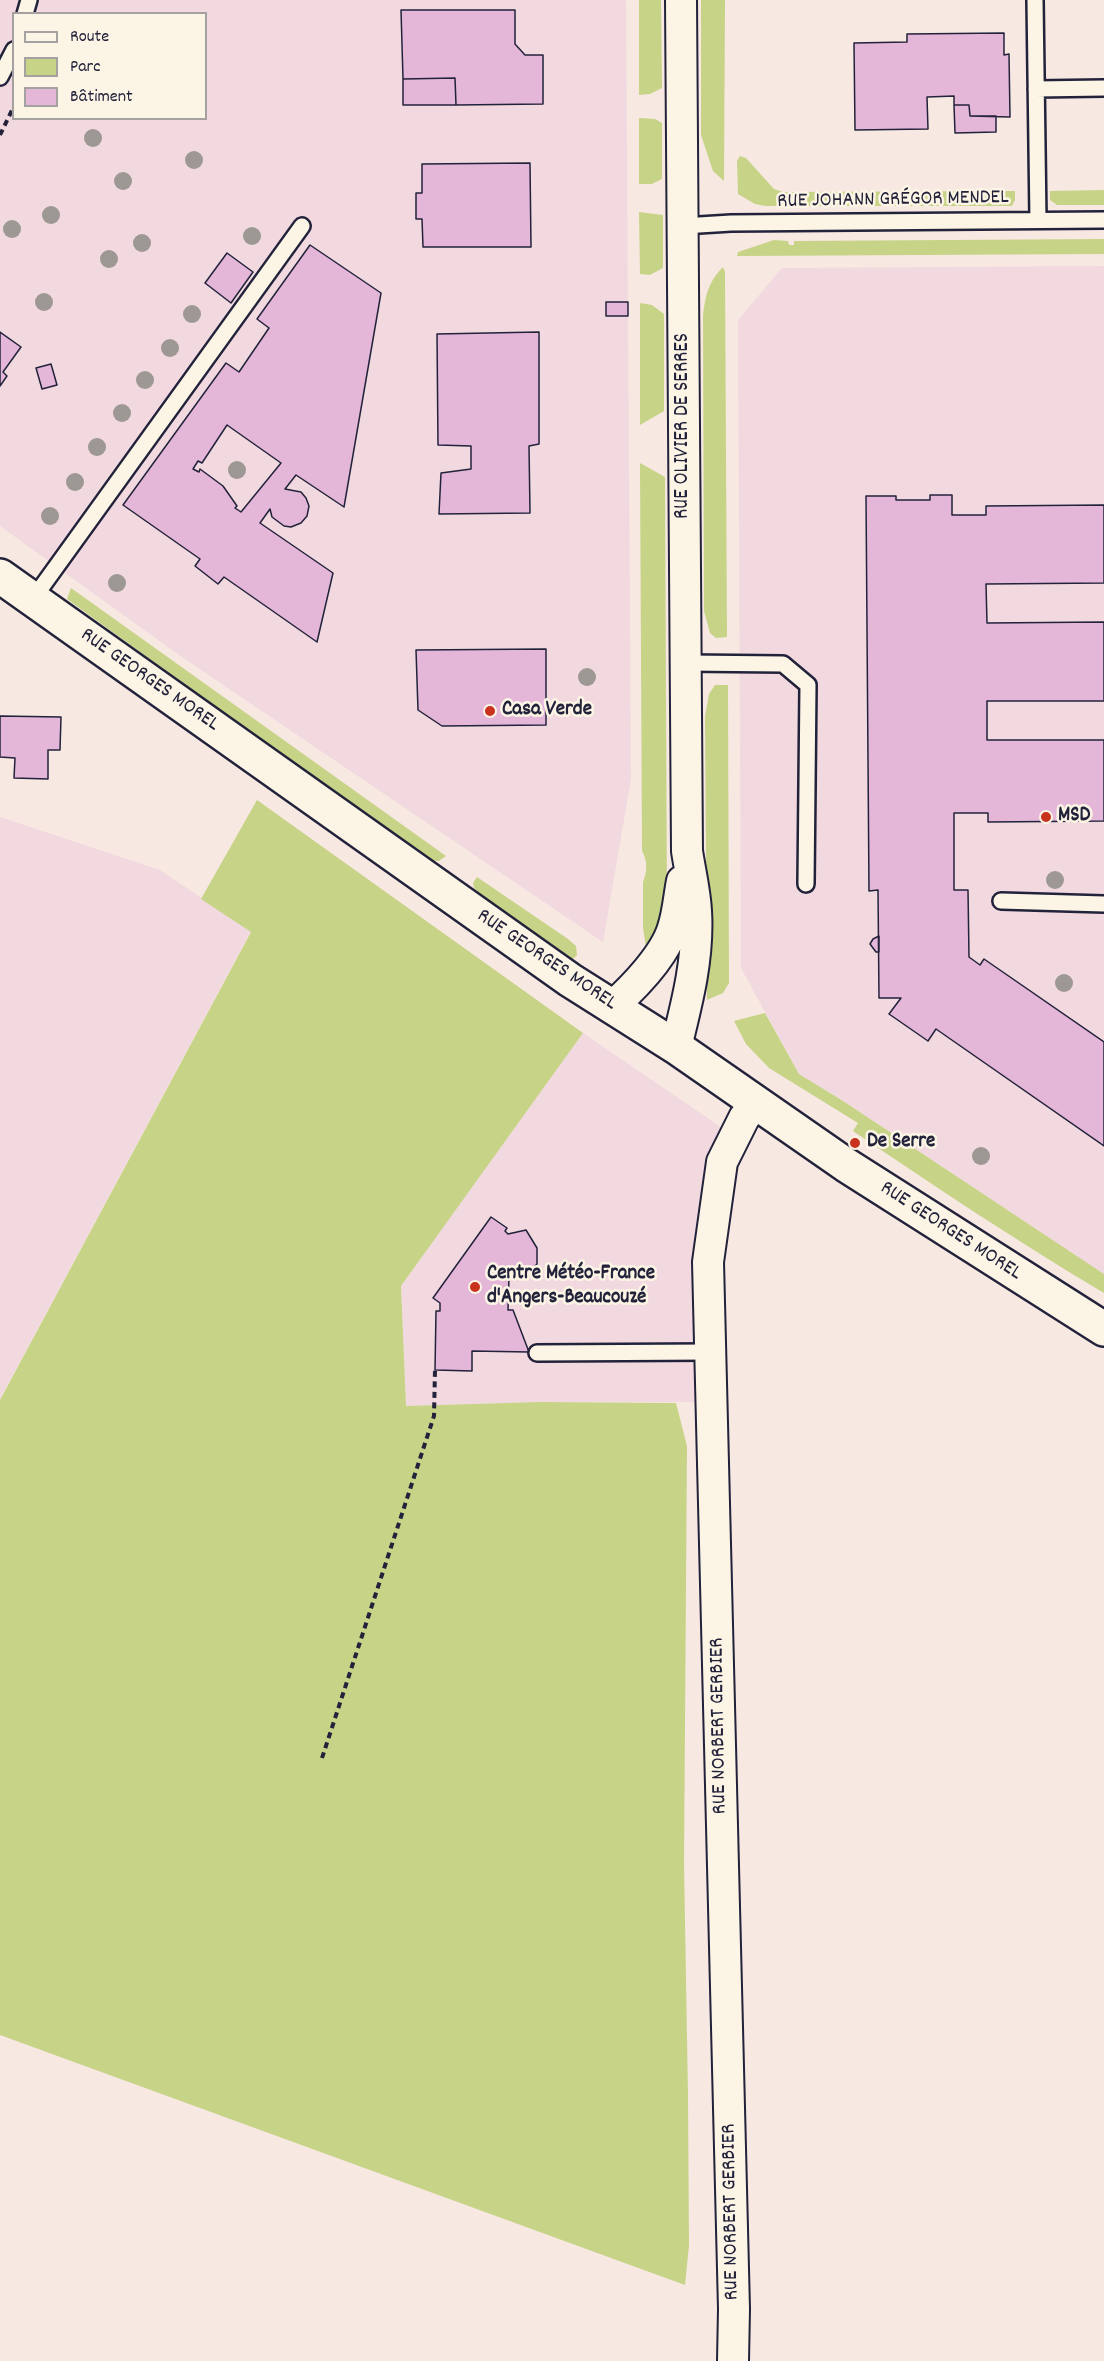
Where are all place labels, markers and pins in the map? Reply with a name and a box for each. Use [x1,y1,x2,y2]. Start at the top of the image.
place label: Casa Verde [502,698,592,724]
marker: Casa Verde [483,704,497,718]
place label: MSD [1058,804,1090,830]
marker: MSD [1039,810,1053,824]
place label: De Serre [867,1130,935,1156]
marker: De Serre [848,1136,862,1150]
place label: Centre Météo-France d'Angers-Beaucouzé [487,1262,655,1312]
marker: Centre Météo-France d'Angers-Beaucouzé [468,1280,482,1294]

